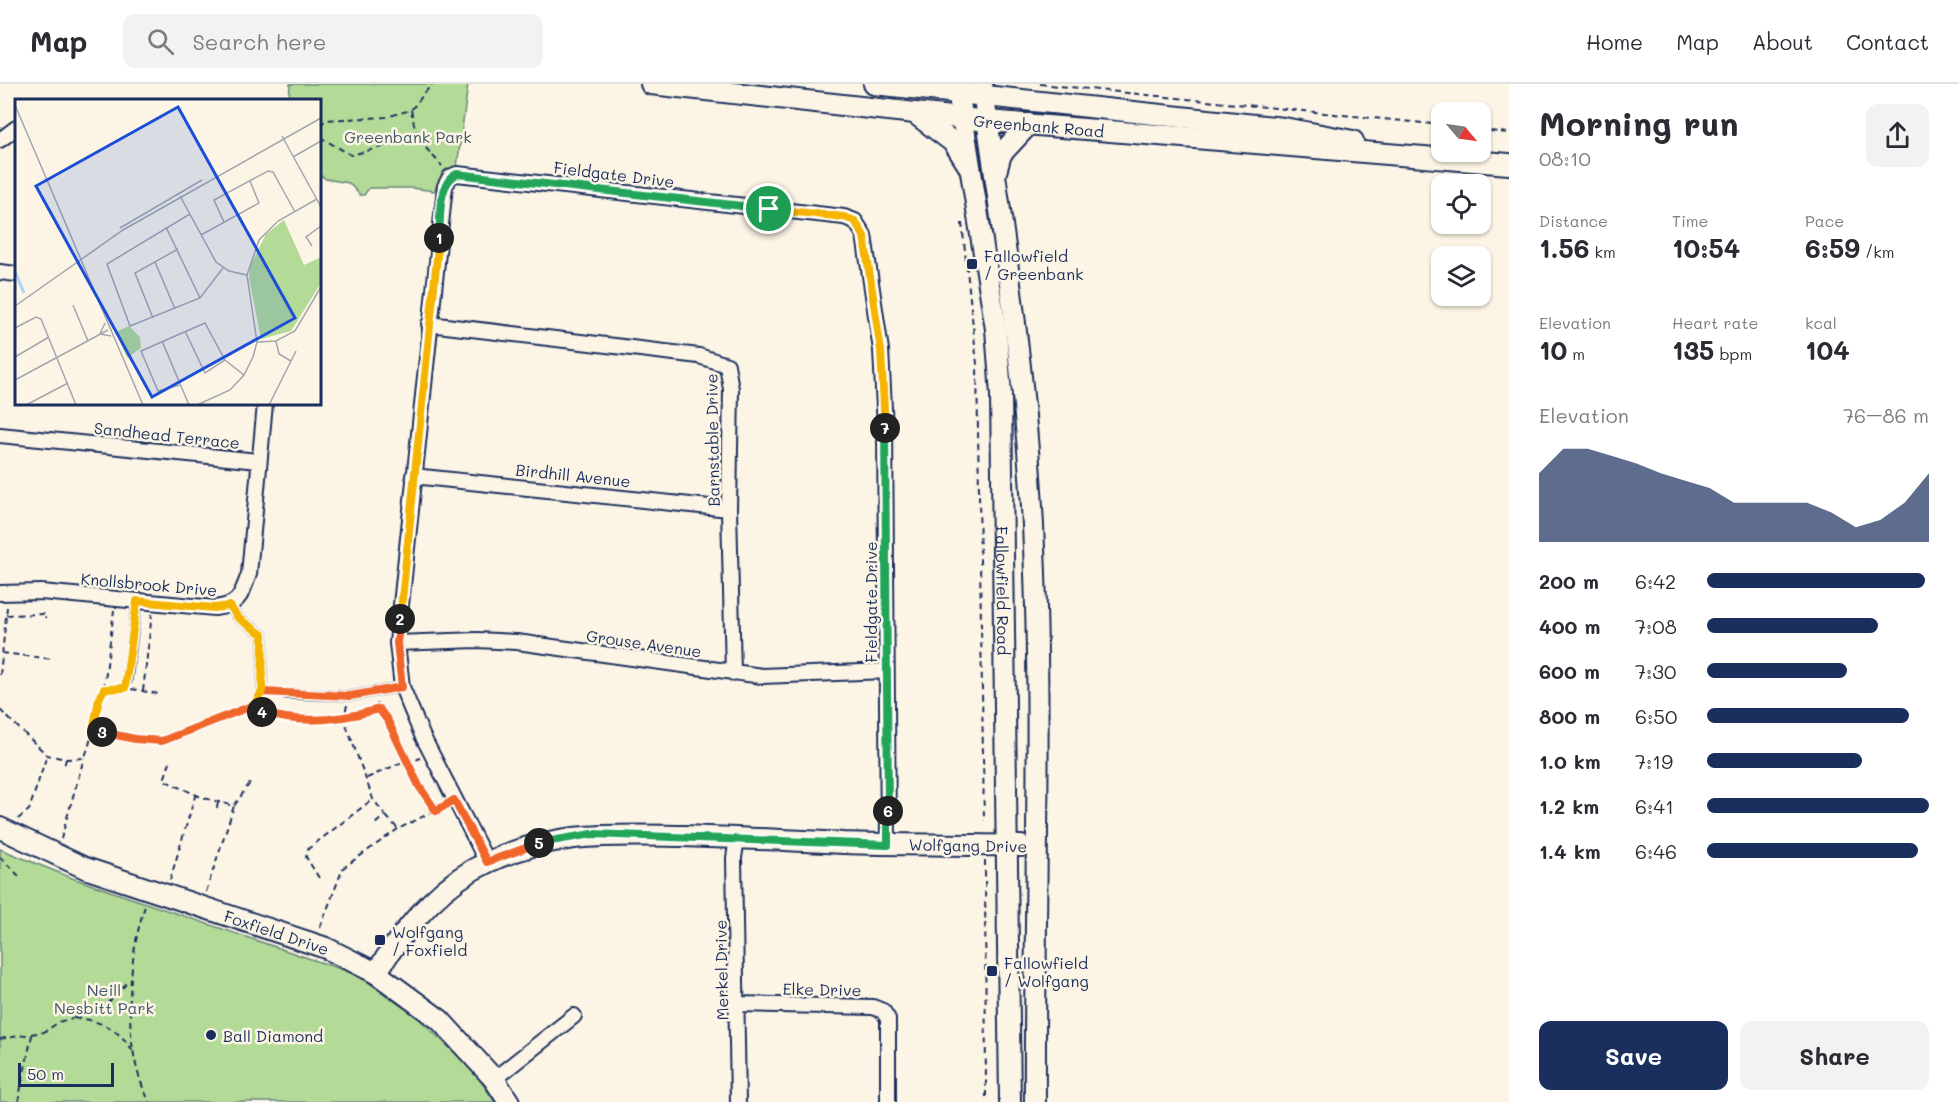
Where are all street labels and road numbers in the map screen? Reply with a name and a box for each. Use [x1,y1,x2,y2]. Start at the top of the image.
street label: Greenbank Road [972,109,1105,141]
street label: Fieldgate Drive [552,156,676,192]
street label: Barnstable Drive [700,373,724,507]
street label: Sandhead Terrace [93,417,241,453]
street label: Birdhill Avenue [514,459,632,491]
street label: Fallowfield Road [992,526,1015,655]
street label: Fieldgate Drive [860,541,881,663]
street label: Knollsbrook Drive [80,568,218,600]
street label: Grouse Avenue [585,625,703,661]
street label: Wolfgang Drive [909,833,1027,857]
street label: Foxfield Drive [222,904,332,959]
street label: Merkel Drive [710,920,732,1020]
street label: Elke Drive [782,978,862,1000]

